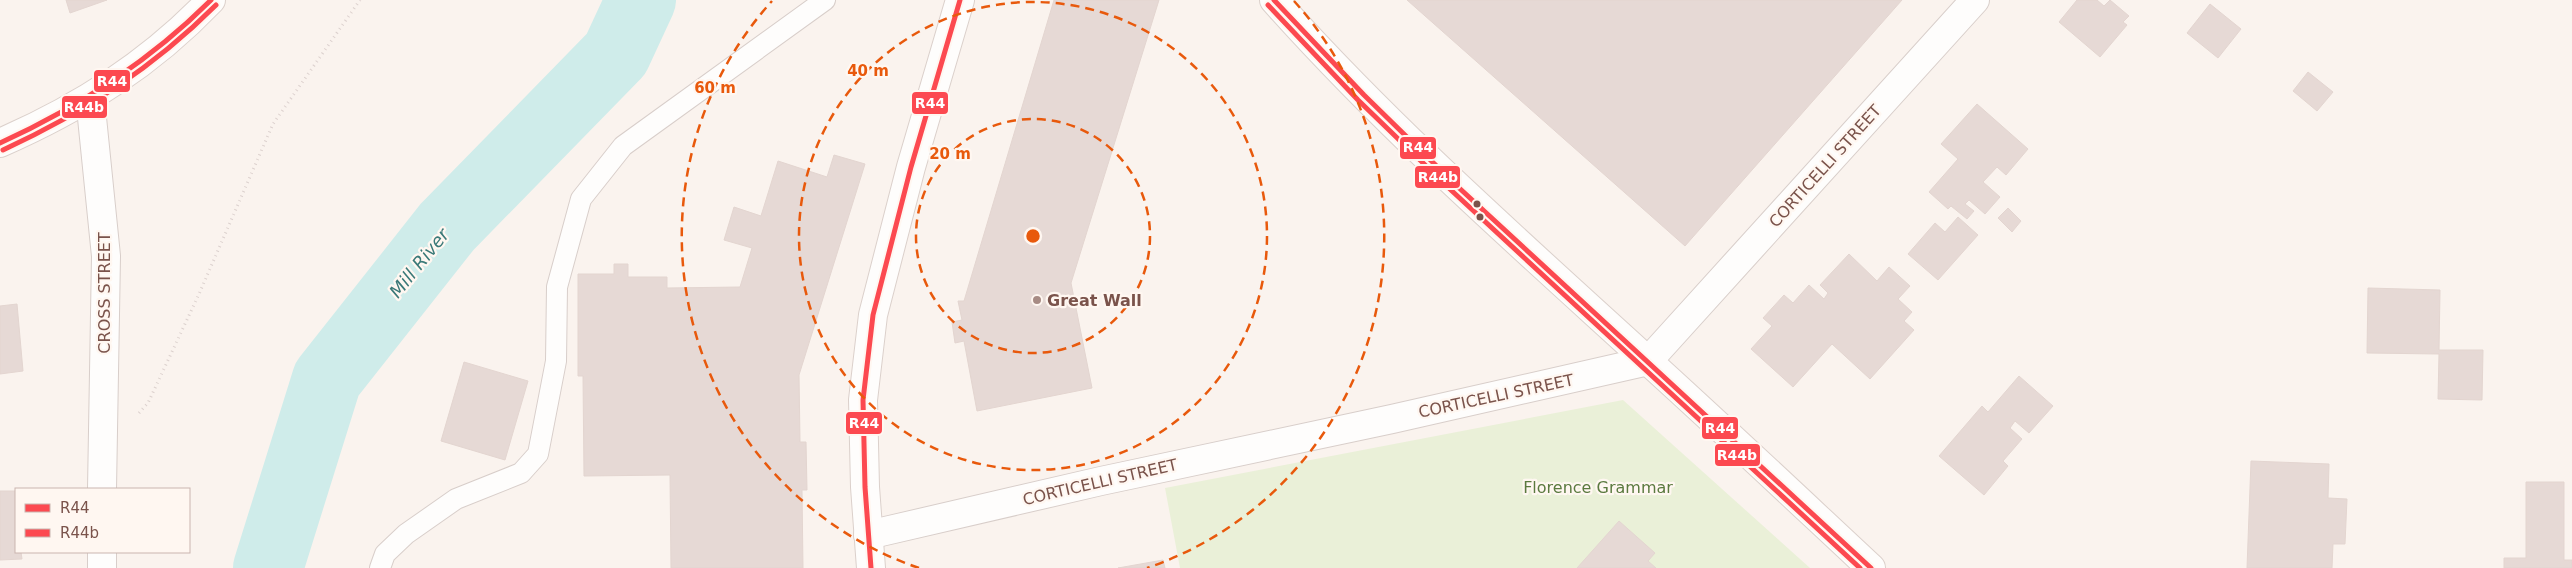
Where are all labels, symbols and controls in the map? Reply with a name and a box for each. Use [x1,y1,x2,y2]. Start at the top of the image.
text: 40 m [847,62,889,80]
line badge: R44 [93,69,131,93]
text: R44 [97,73,127,89]
text: 60 m [694,79,736,97]
line badge: R44 [911,91,949,115]
line badge: R44b [61,95,108,119]
text: R44 [915,95,945,111]
text: R44b [64,99,104,115]
street label: CORTICELLI STREET [1765,101,1885,231]
line badge: R44 [1399,136,1437,160]
text: R44 [1403,139,1433,155]
text: 20 m [929,145,971,163]
line badge: R44b [1414,165,1461,189]
text: R44b [1418,169,1458,185]
unlabelled marker [1472,199,1482,209]
unlabelled marker [1475,212,1485,222]
water label: Mill River [385,223,454,302]
centre of rings [1024,227,1042,245]
street label: CROSS STREET [95,232,114,354]
place label: Great Wall [1047,291,1142,310]
marker: Great Wall [1031,294,1043,306]
street label: CORTICELLI STREET [1417,370,1576,422]
line badge: R44 [845,411,883,435]
text: R44 [849,415,879,431]
line badge: R44 [1701,416,1739,440]
text: R44 [1705,420,1735,436]
line badge: R44b [1714,443,1761,467]
text: R44b [1717,447,1757,463]
street label: CORTICELLI STREET [1021,455,1179,509]
park label: Florence Grammar [1523,478,1673,497]
legend [15,488,190,553]
text: R44 [60,499,90,517]
text: R44b [60,524,99,542]

